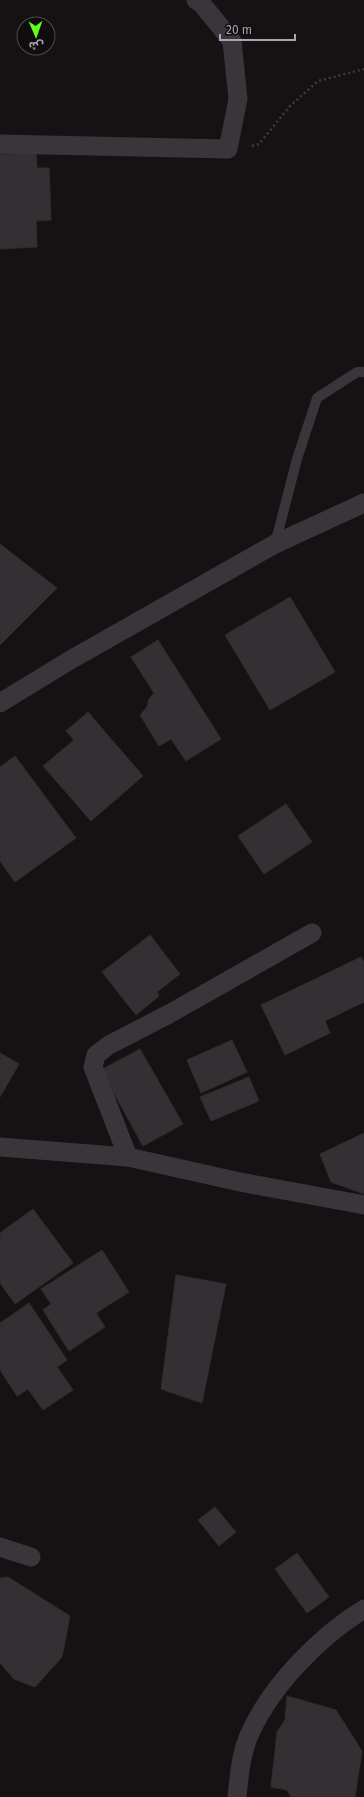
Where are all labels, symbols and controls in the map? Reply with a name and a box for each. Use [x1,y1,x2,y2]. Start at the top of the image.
north arrow [16,16,56,56]
scale bar [220,16,295,42]
text: 20 m [226,23,252,37]
text: ش [29,39,44,52]

